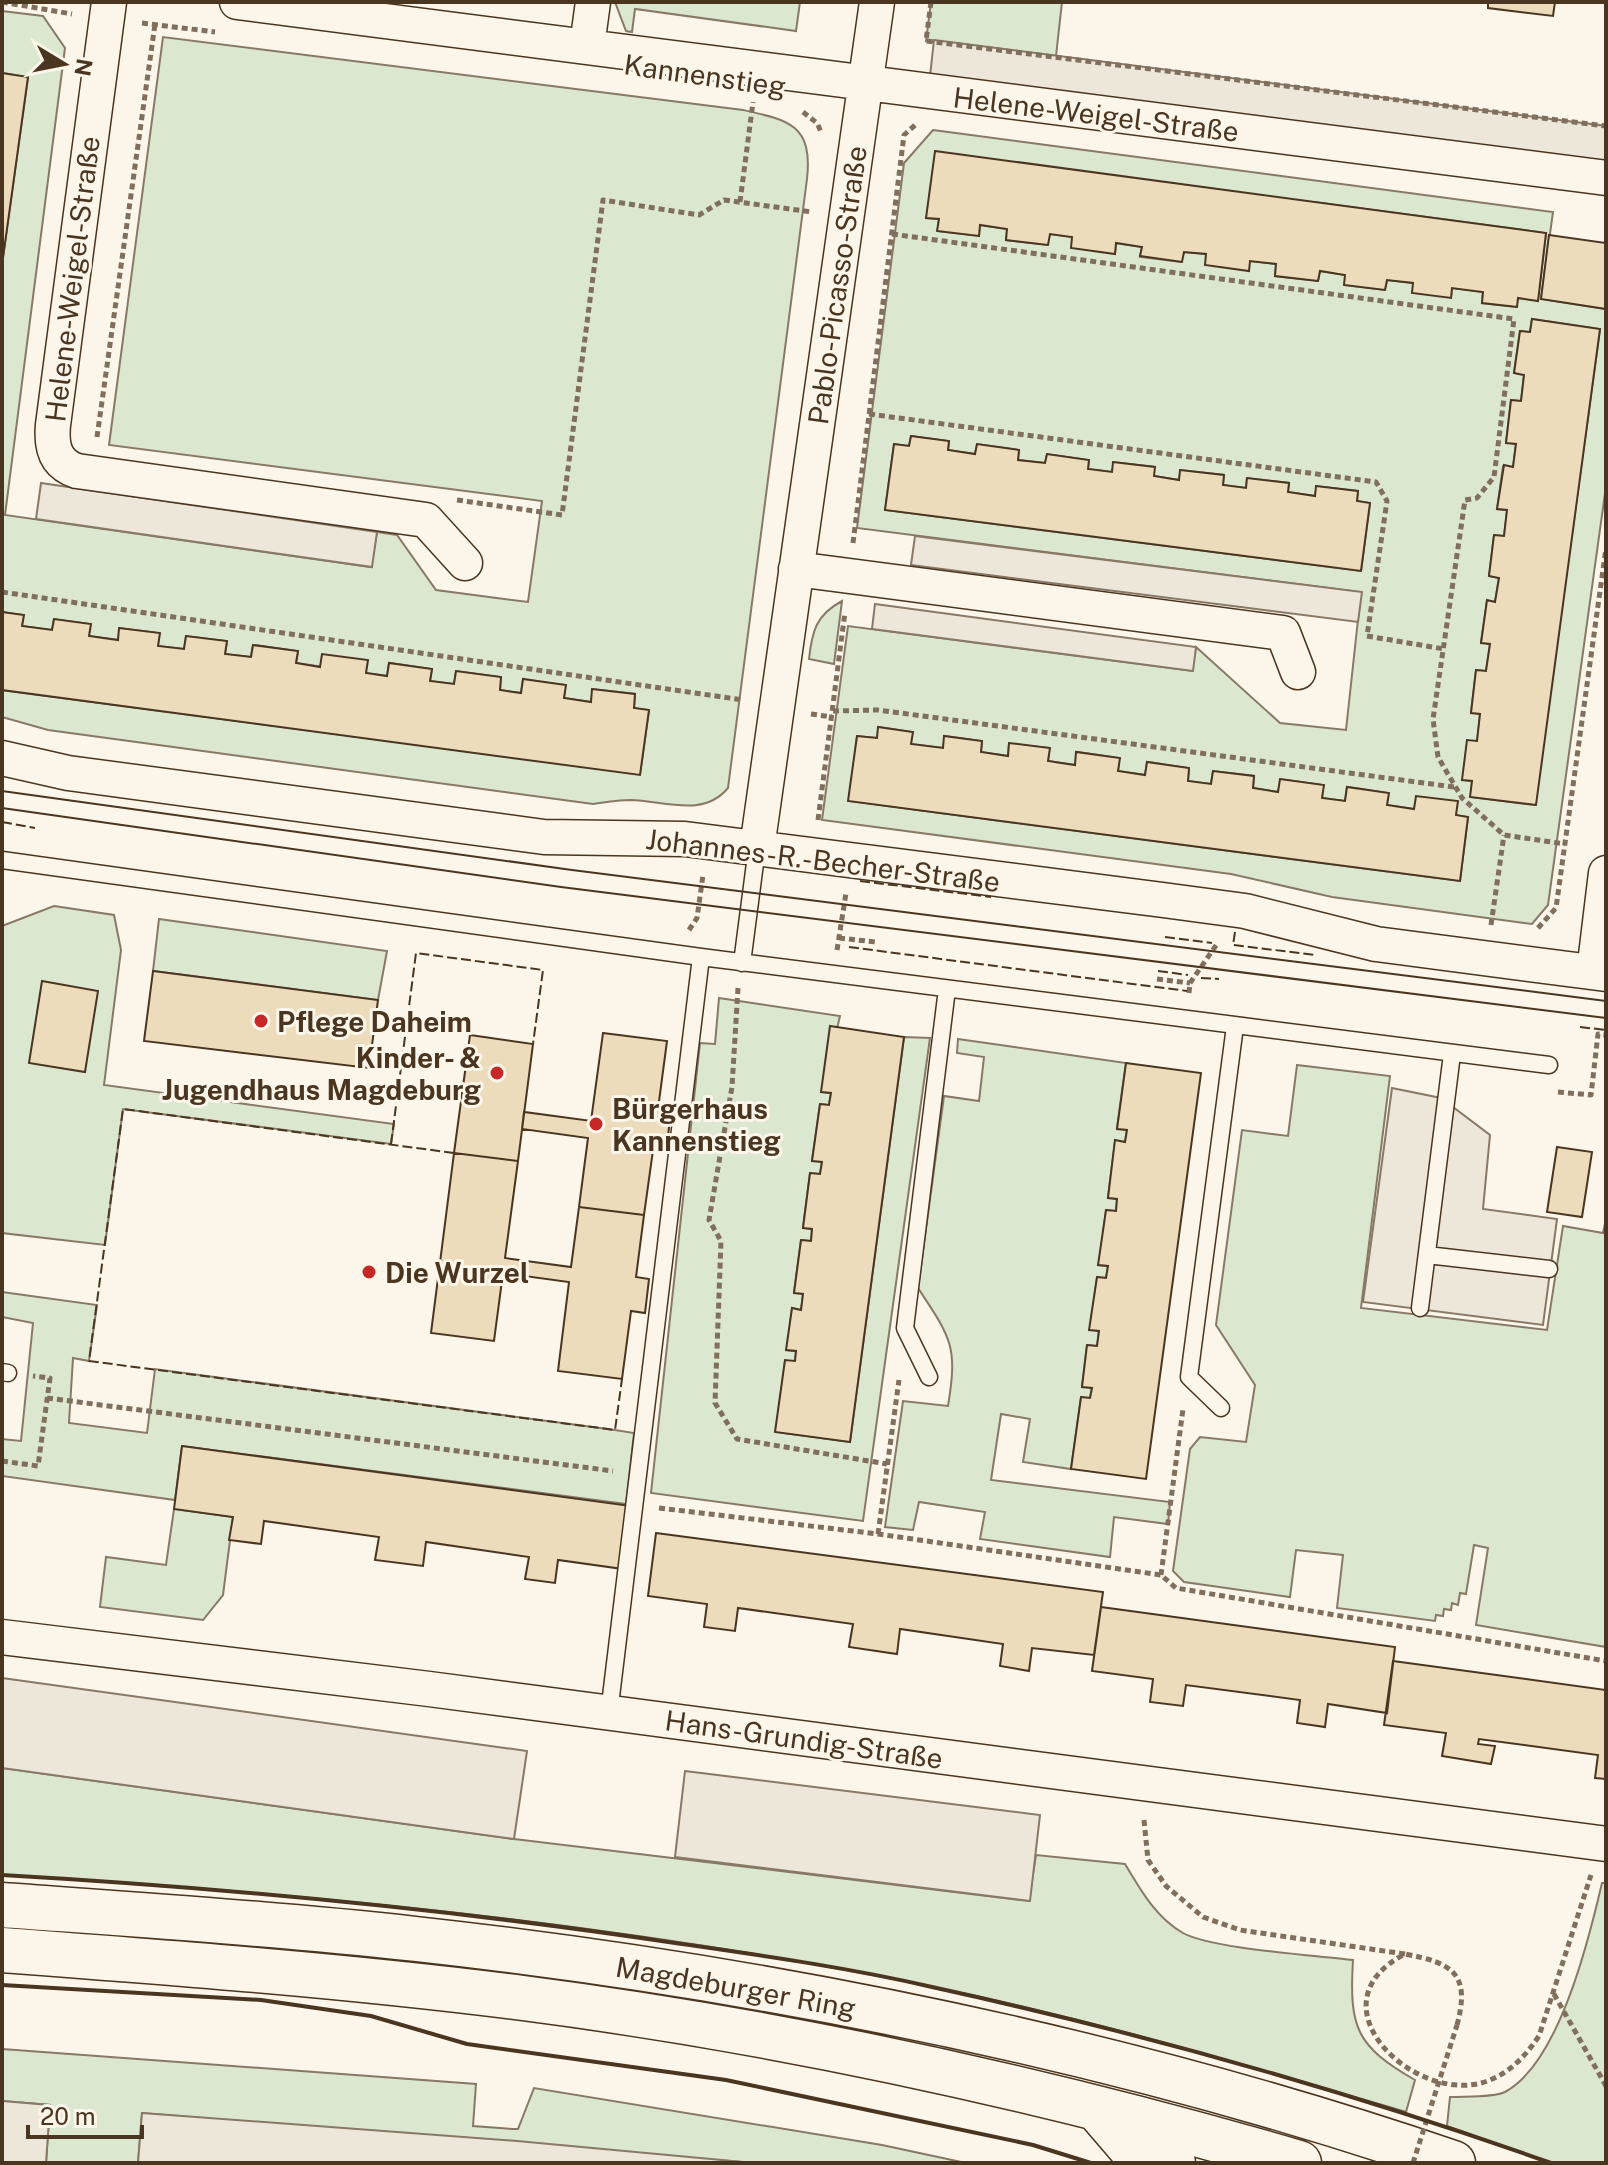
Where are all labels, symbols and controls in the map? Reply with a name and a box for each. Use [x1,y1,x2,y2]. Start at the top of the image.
north arrow [24,24,104,104]
street label: Kannenstieg [622,47,788,103]
text: N [69,57,98,78]
street label: Helene-Weigel-Straße [951,80,1241,148]
street label: Helene-Weigel-Straße [38,134,106,424]
street label: Pablo-Picasso-Straße [801,144,873,426]
street label: Johannes-R.-Becher-Straße [644,822,1002,898]
place label: Pflege Daheim [277,1005,472,1038]
marker: Pflege Daheim [252,1012,270,1030]
place label: Kinder- & Jugendhaus Magdeburg [162,1041,481,1106]
marker: Kinder- & Jugendhaus Magdeburg [488,1064,506,1082]
place label: Bürgerhaus Kannenstieg [612,1092,781,1157]
marker: Bürgerhaus Kannenstieg [587,1115,605,1133]
place label: Die Wurzel [385,1256,529,1289]
marker: Die Wurzel [360,1263,378,1281]
street label: Hans-Grundig-Straße [663,1703,945,1775]
street label: Magdeburger Ring [613,1950,859,2024]
scale bar [28,2089,142,2139]
text: 20 m [40,2102,96,2130]

